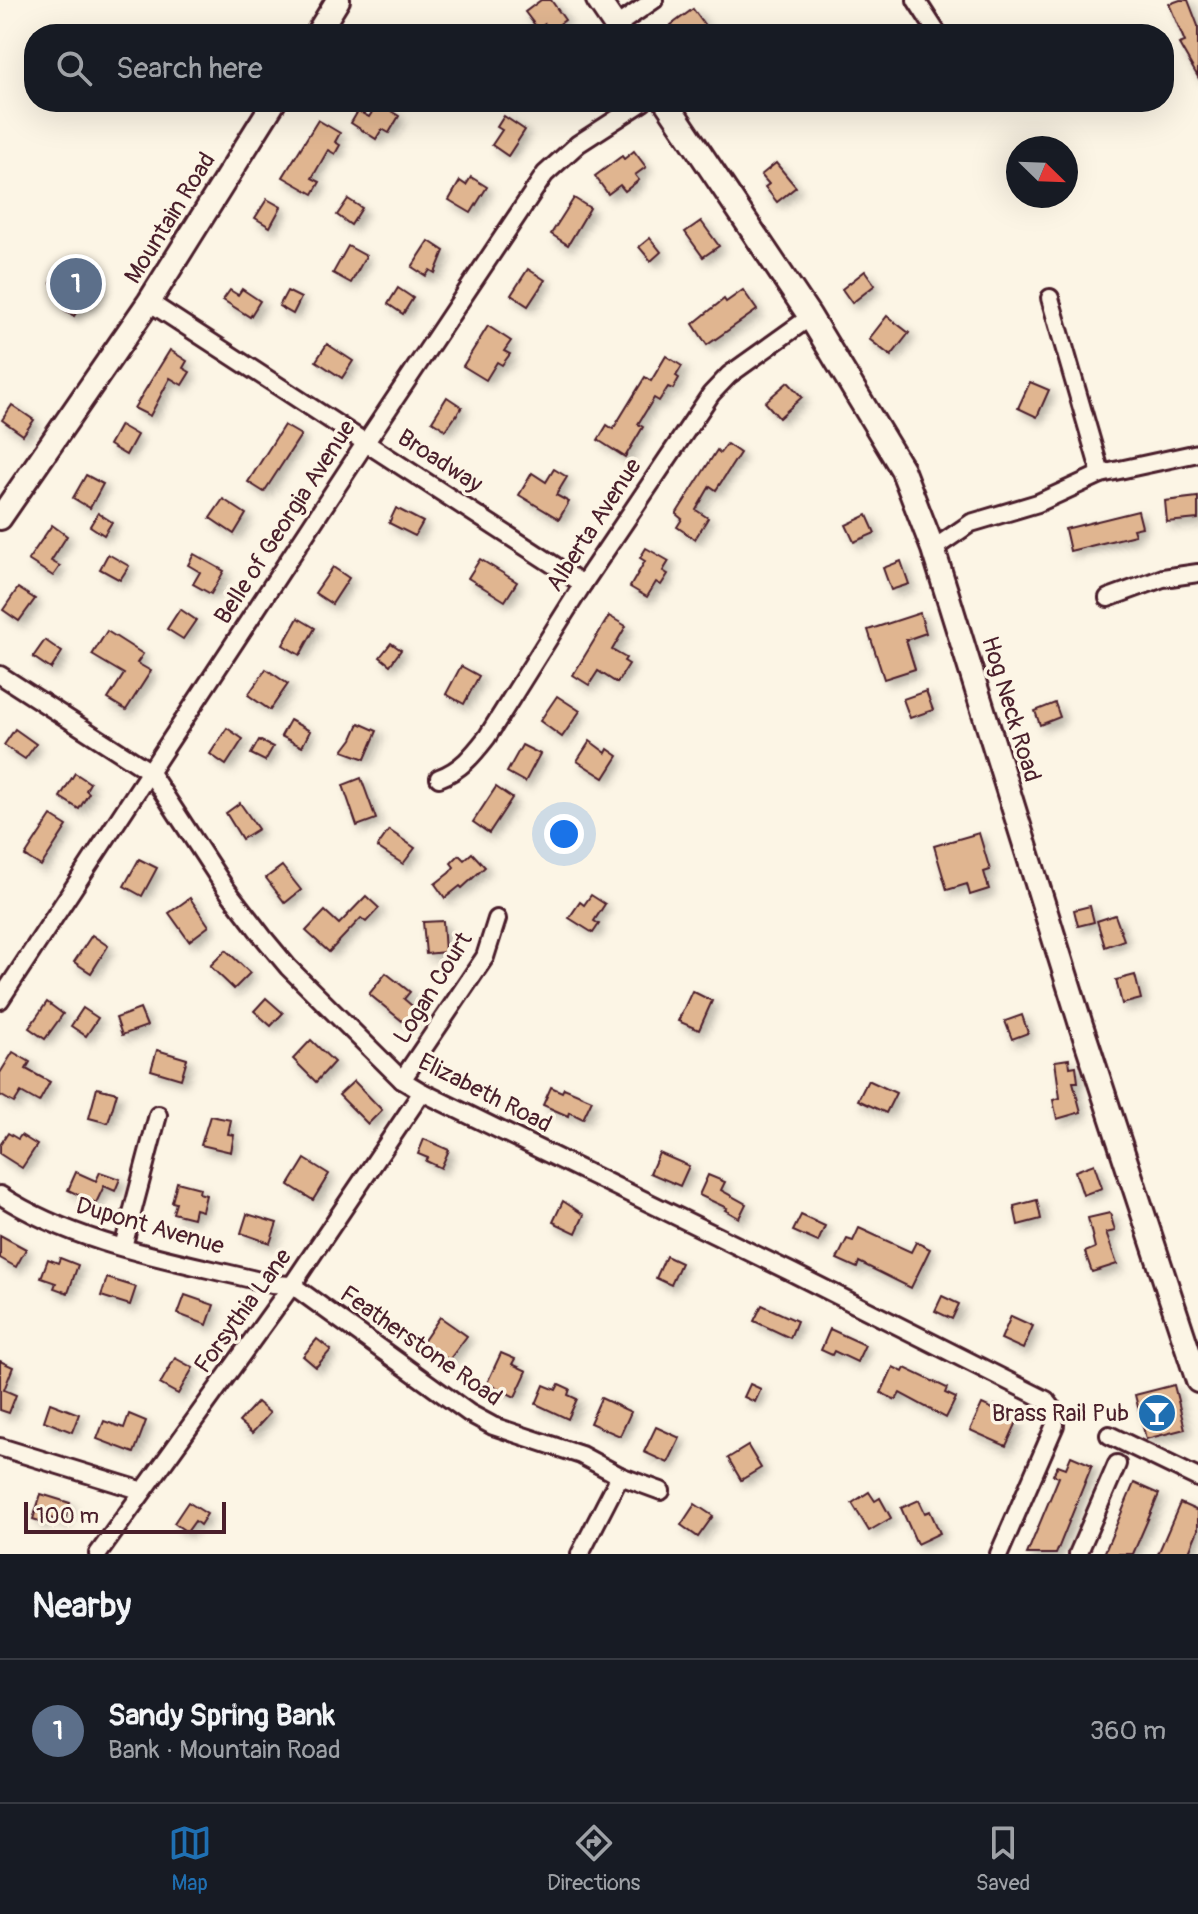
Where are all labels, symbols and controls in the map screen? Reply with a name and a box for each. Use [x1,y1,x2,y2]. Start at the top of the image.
search box [24,24,1174,112]
icon: search [52,46,96,90]
text: Search here [116,50,263,87]
north arrow [1006,136,1078,208]
street label: Mountain Road [118,147,222,289]
pin: 1 [50,254,102,314]
street label: Belle of Georgia Avenue [208,414,362,629]
street label: Broadway [392,423,488,499]
street label: Alberta Avenue [540,453,648,597]
street label: Hog Neck Road [975,633,1047,785]
your location [544,814,584,854]
street label: Logan Court [387,927,479,1049]
street label: Elizabeth Road [414,1047,556,1139]
street label: Dupont Avenue [73,1191,228,1261]
street label: Forsythia Lane [188,1243,298,1379]
street label: Featherstone Road [335,1279,507,1413]
bar icon: Brass Rail Pub [1136,1392,1178,1434]
place label: Brass Rail Pub [992,1399,1129,1428]
scale bar [24,1498,226,1534]
text: 100 m [36,1502,99,1530]
text: Nearby [32,1585,131,1628]
text: Sandy Spring Bank [108,1697,335,1734]
text: 1 [53,1715,63,1747]
text: 360 m [1090,1715,1166,1747]
text: Bank · Mountain Road [108,1734,341,1766]
tab: Map [168,1821,212,1897]
tab: Directions [547,1821,640,1897]
tab: Saved [976,1821,1030,1897]

